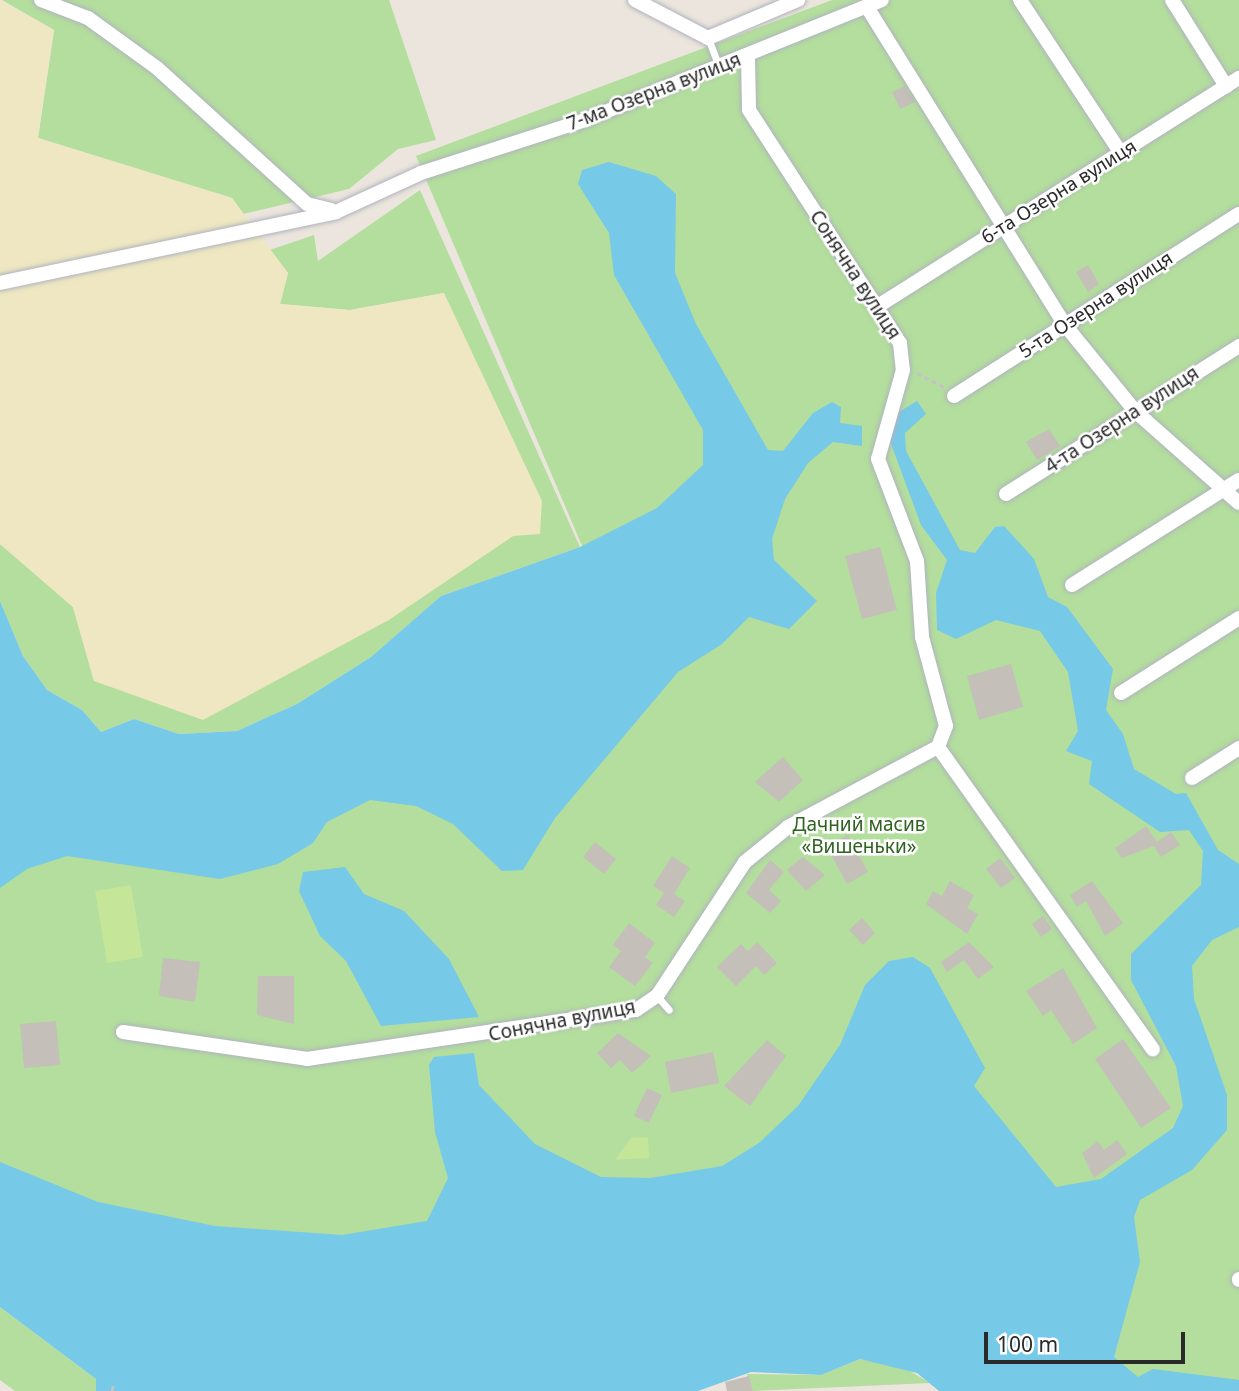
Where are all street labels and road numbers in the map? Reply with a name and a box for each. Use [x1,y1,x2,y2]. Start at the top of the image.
street label: 7-ма Озерна вулиця [564,48,744,136]
street label: 6-та Озерна вулиця [977,135,1141,249]
street label: Сонячна вулиця [805,206,905,344]
street label: 5-та Озерна вулиця [1015,247,1177,363]
street label: 4-та Озерна вулиця [1041,362,1203,478]
street label: Сонячна вулиця [487,996,637,1046]

